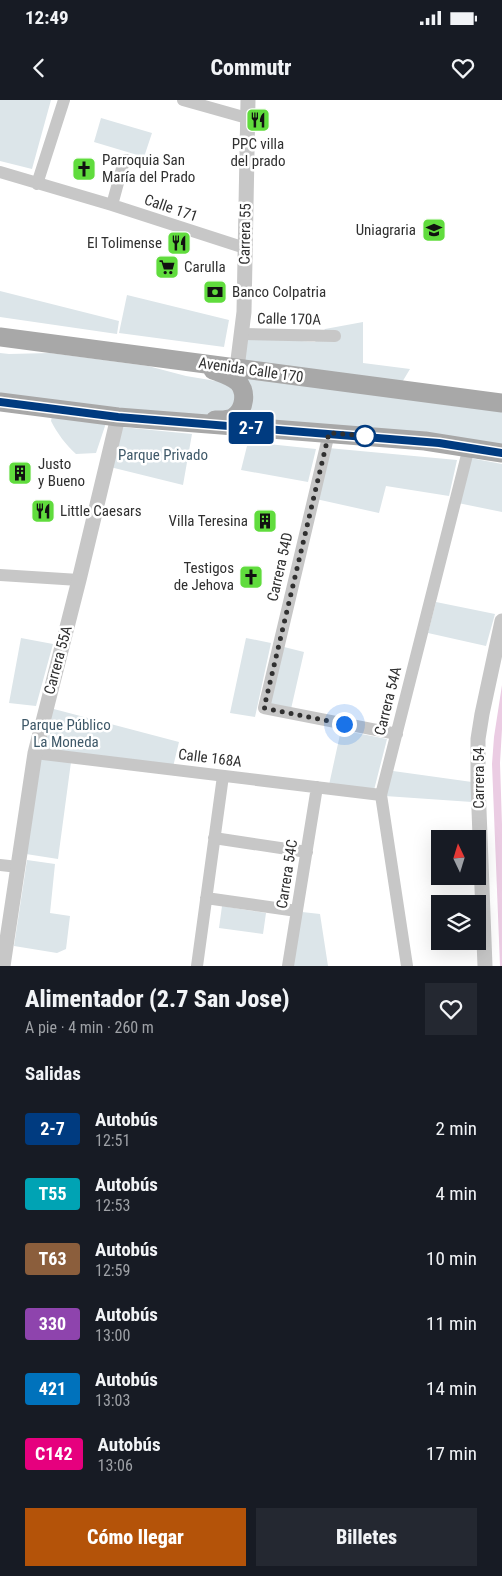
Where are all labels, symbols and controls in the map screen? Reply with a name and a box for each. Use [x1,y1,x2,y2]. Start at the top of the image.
text: 12:49 [25,6,69,29]
icon: back [25,54,53,82]
icon: heart [449,54,477,82]
text: Commutr [210,55,292,80]
restaurant icon: PPC villa del prado [245,107,271,133]
place label: PPC villa del prado [230,135,286,170]
place label: Parroquia San María del Prado [102,151,195,186]
church icon: Parroquia San María del Prado [71,156,97,182]
street label: Calle 171 [142,190,200,226]
street label: Carrera 55 [235,203,255,265]
school or university icon: Uniagraria [421,217,447,243]
place label: Uniagraria [356,221,416,239]
restaurant icon: El Tolimense [166,230,192,256]
place label: El Tolimense [87,234,162,252]
supermarket icon: Carulla [154,254,180,280]
place label: Carulla [184,258,226,276]
bank icon: Banco Colpatria [202,279,228,305]
place label: Banco Colpatria [232,283,326,301]
street label: Calle 170A [257,309,321,329]
street label: Avenida Calle 170 [197,354,305,386]
line badge: 2-7 [222,412,280,444]
text: 2-7 [239,417,263,438]
unlabelled marker [354,425,376,447]
park label: Parque Privado [118,446,208,464]
place label: Justo y Bueno [38,455,85,490]
building icon: Justo y Bueno [7,460,33,486]
restaurant icon: Little Caesars [30,498,56,524]
place label: Little Caesars [60,502,142,520]
building icon: Villa Teresina [252,508,278,534]
place label: Villa Teresina [169,512,248,530]
street label: Carrera 54D [263,531,297,603]
place label: Testigos de Jehova [174,559,234,594]
church icon: Testigos de Jehova [238,564,264,590]
street label: Carrera 55A [40,623,76,696]
street label: Carrera 54A [371,664,405,737]
your location [332,712,357,737]
park label: Parque Público La Moneda [21,716,111,751]
street label: Calle 168A [177,745,243,771]
street label: Carrera 54 [470,747,488,809]
north arrow [431,830,486,885]
map controls [431,830,486,950]
street label: Carrera 54C [273,838,301,910]
button: layers [431,895,486,950]
button: heart [425,983,477,1035]
text: Alimentador (2.7 San Jose) [25,985,289,1013]
text: A pie · 4 min · 260 m [25,1018,154,1037]
text: Salidas [25,1062,81,1085]
text: Autobús [95,1108,158,1131]
text: 2 min [435,1117,477,1140]
text: 2-7 [40,1118,65,1139]
text: 12:51 [95,1131,130,1150]
text: Autobús [95,1173,158,1196]
text: 4 min [435,1182,477,1205]
text: T55 [39,1183,66,1204]
text: 12:53 [95,1196,130,1215]
text: Autobús [95,1238,158,1261]
text: 10 min [426,1247,477,1270]
text: T63 [39,1248,66,1269]
text: 12:59 [95,1261,130,1280]
text: Autobús [95,1303,158,1326]
text: 11 min [426,1312,477,1335]
text: 330 [39,1313,66,1334]
text: 13:00 [95,1326,130,1345]
text: Autobús [95,1368,158,1391]
text: 14 min [426,1377,477,1400]
text: 421 [39,1378,66,1399]
text: 13:03 [95,1391,130,1410]
text: Autobús [98,1433,161,1456]
text: 17 min [426,1442,477,1465]
text: C142 [35,1443,73,1464]
text: 13:06 [98,1456,133,1475]
button: Cómo llegar [25,1508,246,1566]
button: Billetes [256,1508,477,1566]

